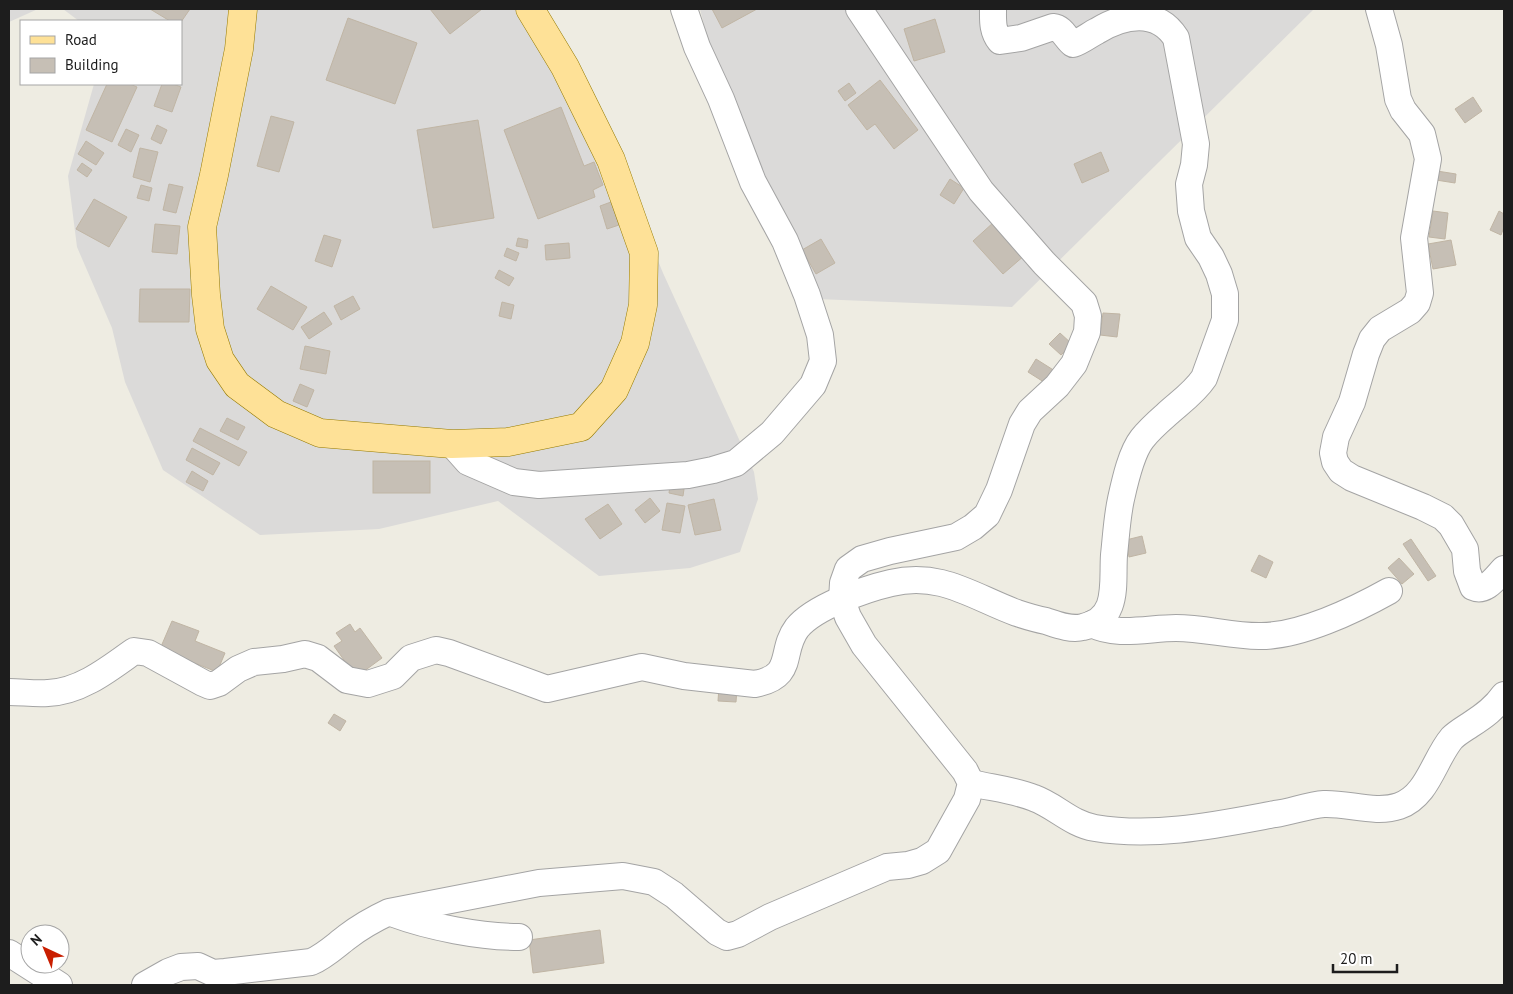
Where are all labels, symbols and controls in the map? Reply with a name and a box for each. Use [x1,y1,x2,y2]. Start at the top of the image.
legend [20,20,182,85]
text: Road [65,30,97,49]
text: Building [65,55,119,74]
north arrow [20,924,70,974]
text: N [26,930,46,949]
scale bar [1333,942,1397,974]
text: 20 m [1340,949,1373,968]

